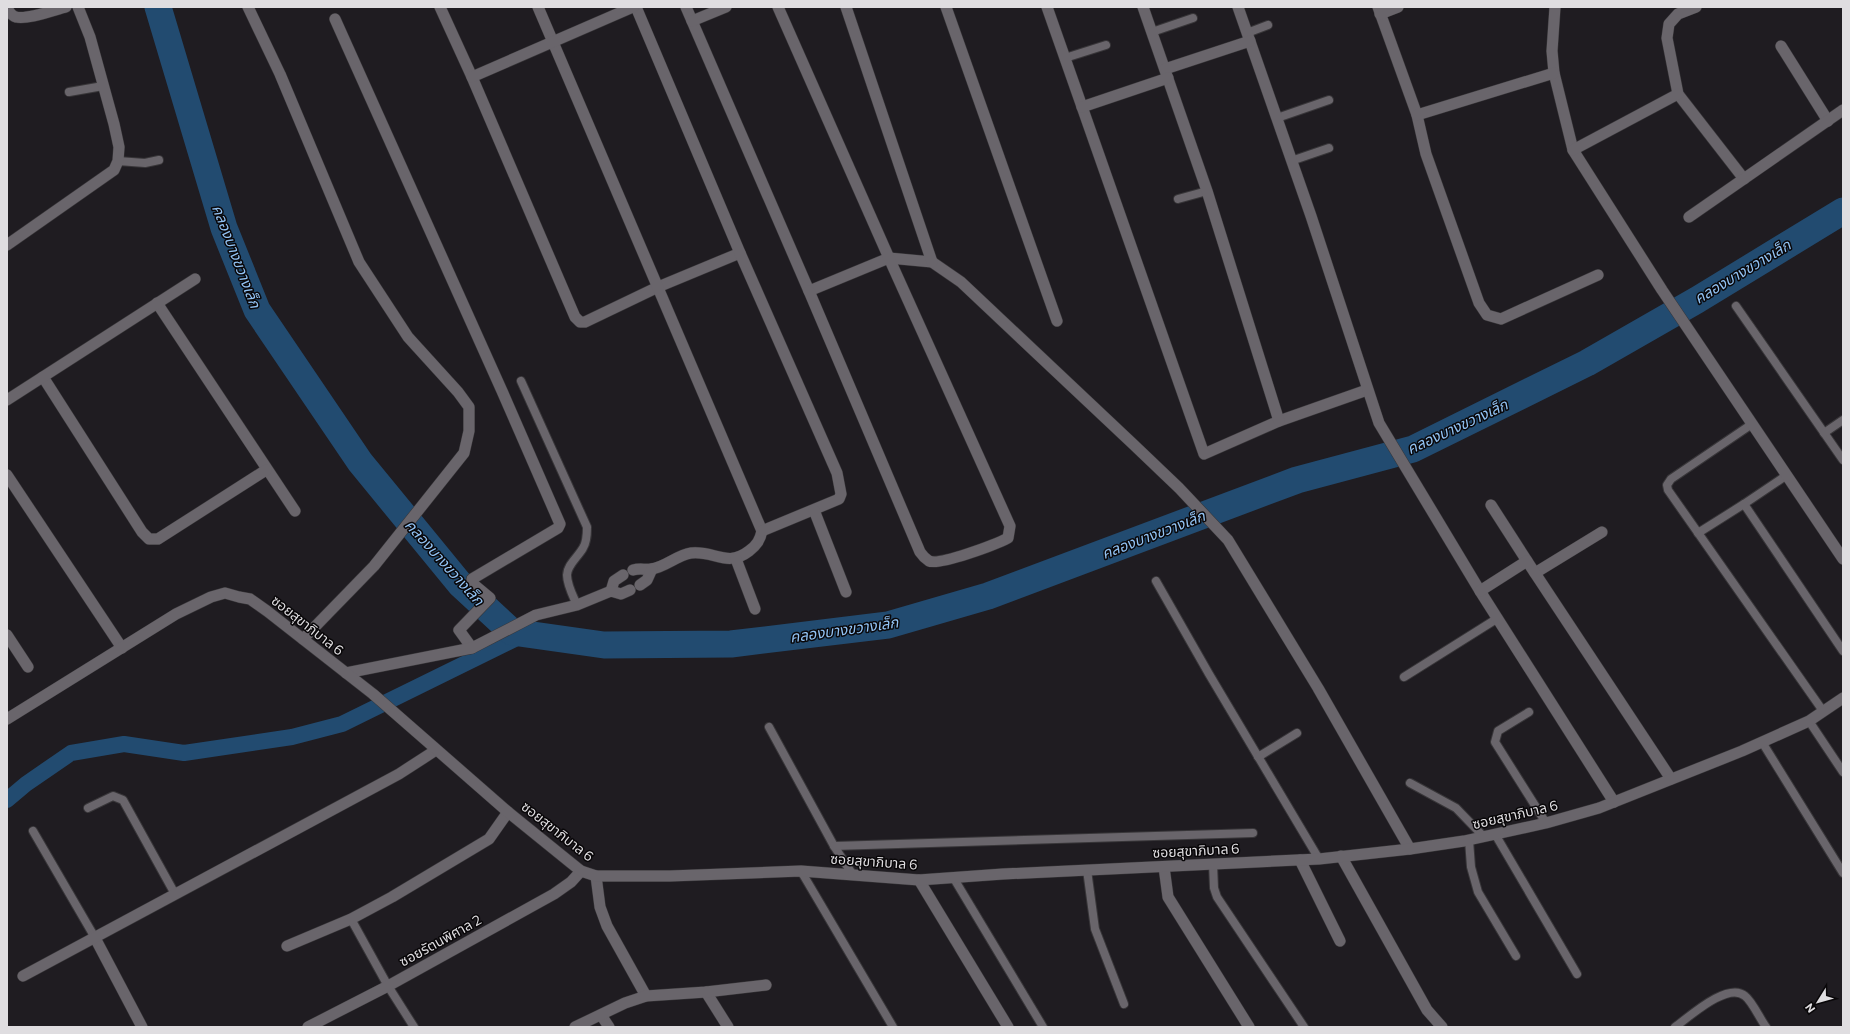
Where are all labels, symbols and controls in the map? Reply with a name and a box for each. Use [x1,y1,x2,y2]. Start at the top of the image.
water label: คลองบางขวางเล็ก [209,202,265,311]
water label: คลองบางขวางเล็ก [1691,235,1794,307]
water label: คลองบางขวางเล็ก [1404,394,1511,457]
water label: คลองบางขวางเล็ก [1099,506,1208,562]
water label: คลองบางขวางเล็ก [402,515,489,609]
street label: ซอยสุขาภิบาล 6 [268,591,348,659]
water label: คลองบางขวางเล็ก [789,612,900,646]
street label: ซอยสุขาภิบาล 6 [1471,796,1560,833]
street label: ซอยสุขาภิบาล 6 [518,797,598,865]
street label: ซอยสุขาภิบาล 6 [1152,839,1240,862]
street label: ซอยสุขาภิบาล 6 [830,849,918,874]
street label: ซอยรัตนพิศาล 2 [396,910,484,970]
north arrow [1798,982,1838,1022]
text: N [1802,1001,1817,1016]

